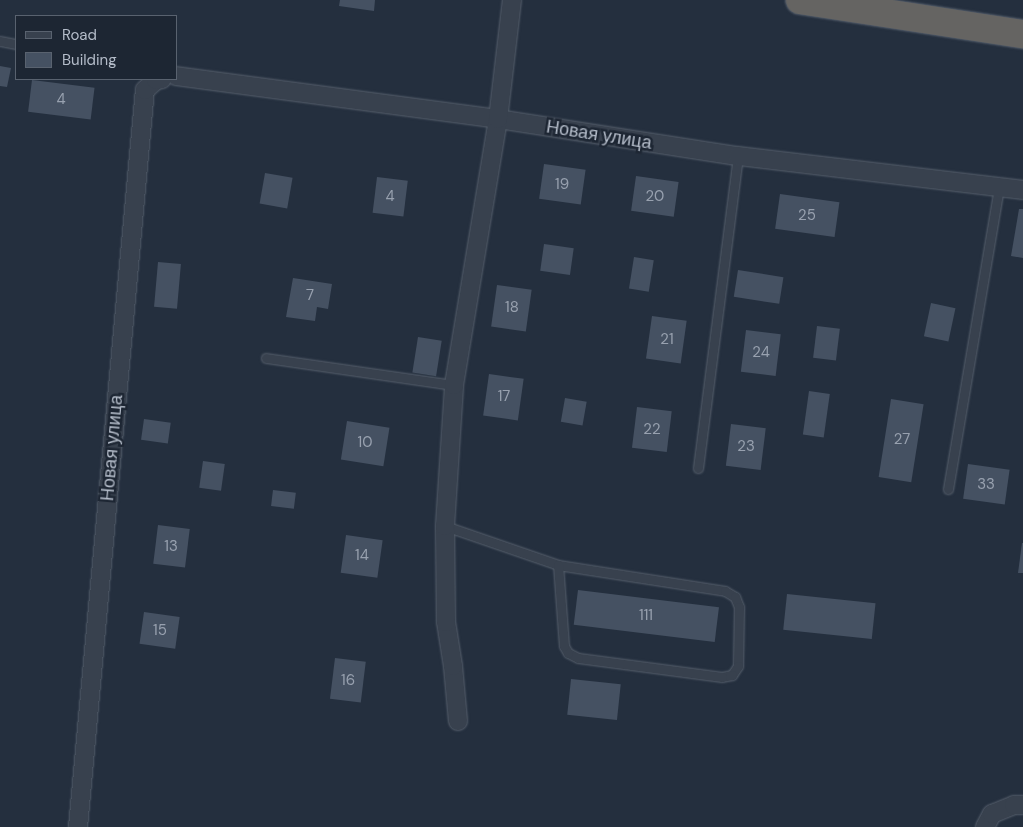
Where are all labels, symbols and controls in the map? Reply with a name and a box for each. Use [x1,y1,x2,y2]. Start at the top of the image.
legend [15,15,178,80]
text: Road [62,25,97,45]
text: Building [62,50,117,70]
house number: 4 [56,91,66,109]
street label: Новая улица [545,116,653,154]
house number: 19 [555,176,569,194]
house number: 4 [385,188,395,206]
house number: 20 [646,188,664,206]
house number: 25 [798,207,816,225]
house number: 7 [306,287,314,305]
house number: 18 [505,299,519,317]
house number: 21 [660,331,674,349]
house number: 24 [752,344,770,362]
house number: 17 [498,388,510,406]
street label: Новая улица [97,394,127,502]
house number: 22 [643,421,661,439]
house number: 27 [894,431,910,449]
house number: 10 [358,434,372,452]
house number: 23 [737,438,755,456]
house number: 33 [977,476,995,494]
house number: 13 [164,538,178,556]
house number: 14 [355,547,369,565]
house number: 111 [639,607,653,625]
house number: 15 [153,622,167,640]
house number: 16 [341,672,355,690]

